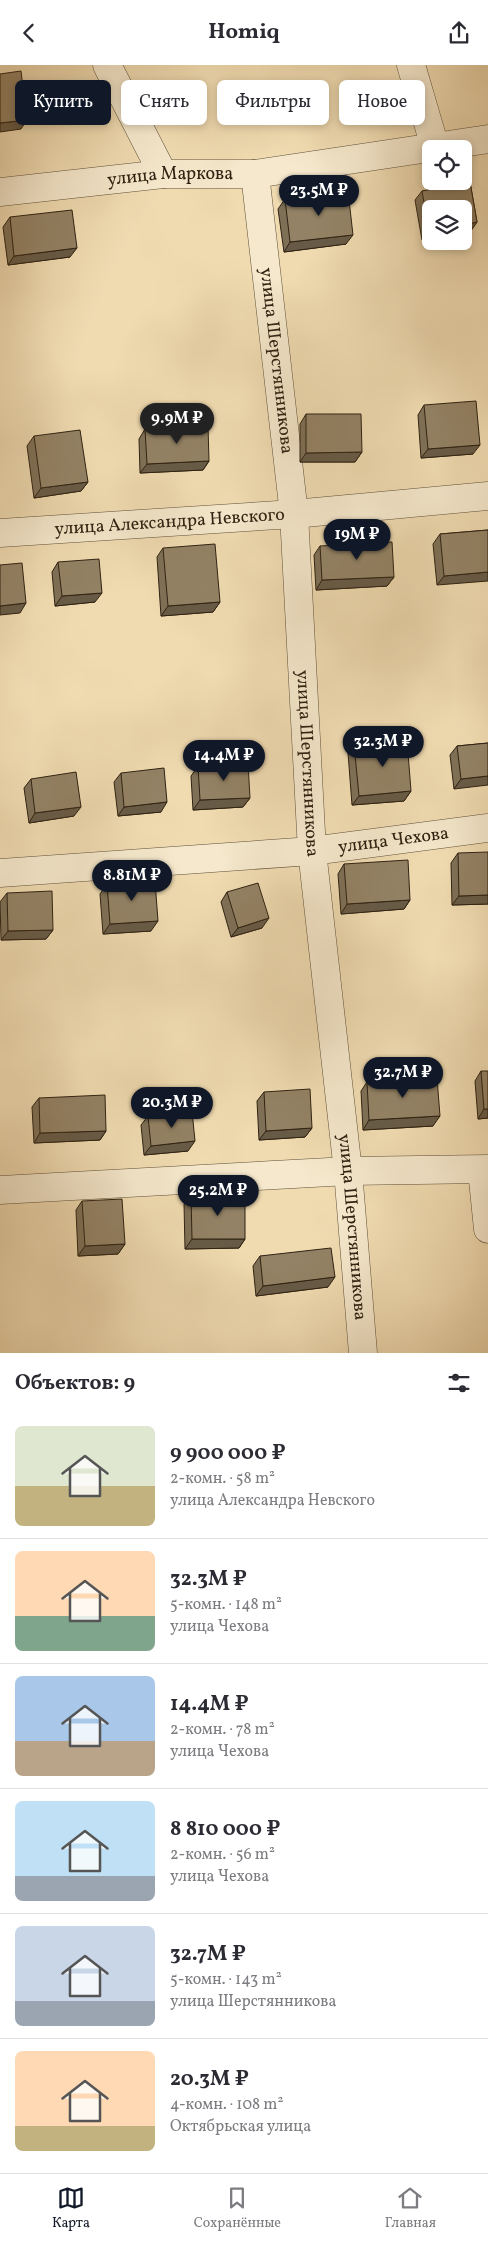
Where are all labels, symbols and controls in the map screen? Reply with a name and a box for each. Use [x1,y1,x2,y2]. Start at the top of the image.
text: Homiq [208,17,280,48]
icon: back [15,19,43,47]
icon: share [445,19,473,47]
chip: Купить [15,80,111,125]
chip: Снять [121,80,207,125]
chip: Фильтры [217,80,329,125]
chip: Новое [339,80,425,125]
map controls [422,140,472,250]
button: locate [422,140,472,190]
street label: улица Маркова [106,162,233,193]
pin: 23.5M ₽ [273,175,365,217]
text: 23.5M ₽ [290,180,348,202]
button: layers [422,200,472,250]
street label: улица Шерстянникова [253,266,300,455]
pin: 9.9M ₽ [136,403,218,445]
text: 9.9M ₽ [151,408,203,430]
street label: улица Александра Невского [54,502,286,542]
pin: 19M ₽ [322,519,392,561]
text: 19M ₽ [335,524,379,546]
street label: улица Шерстянникова [290,669,325,858]
pin: 32.3M ₽ [337,725,429,768]
text: 32.3M ₽ [354,731,412,753]
pin: 14.4M ₽ [178,739,270,782]
text: 14.4M ₽ [194,745,254,767]
street label: улица Чехова [337,821,451,860]
pin: 8.81M ₽ [86,859,178,902]
text: 8.81M ₽ [103,865,161,887]
pin: 32.7M ₽ [357,1057,449,1099]
text: 32.7M ₽ [374,1062,432,1084]
pin: 20.3M ₽ [126,1087,218,1129]
text: 20.3M ₽ [142,1092,202,1114]
street label: улица Шерстянникова [331,1132,373,1321]
pin: 25.2M ₽ [172,1175,264,1217]
text: 25.2M ₽ [189,1180,247,1202]
text: Объектов: 9 [15,1369,135,1398]
icon: filters [445,1369,473,1397]
text: 9 900 000 ₽ [170,1439,286,1468]
icon: home [55,1446,115,1506]
text: 2-комн. · 58 m² [170,1468,275,1490]
text: улица Александра Невского [170,1490,375,1512]
text: 32.3M ₽ [170,1565,247,1594]
icon: home [55,1571,115,1631]
text: 5-комн. · 148 m² [170,1594,282,1616]
text: улица Чехова [170,1616,269,1638]
text: 14.4M ₽ [170,1690,249,1719]
icon: home [55,1696,115,1756]
text: 2-комн. · 78 m² [170,1719,275,1741]
text: улица Чехова [170,1741,269,1763]
text: 8 810 000 ₽ [170,1815,280,1844]
icon: home [55,1821,115,1881]
text: 2-комн. · 56 m² [170,1844,275,1866]
text: улица Чехова [170,1866,269,1888]
text: 32.7M ₽ [170,1940,246,1969]
icon: home [55,1946,115,2006]
text: 5-комн. · 143 m² [170,1969,282,1991]
text: улица Шерстянникова [170,1991,336,2013]
text: 20.3M ₽ [170,2065,249,2094]
icon: home [55,2071,115,2131]
text: 4-комн. · 108 m² [170,2094,283,2116]
text: Октябрьская улица [170,2116,311,2138]
tab: Карта [52,2184,90,2233]
tab: Сохранённые [194,2184,281,2233]
tab: Главная [385,2184,436,2233]

